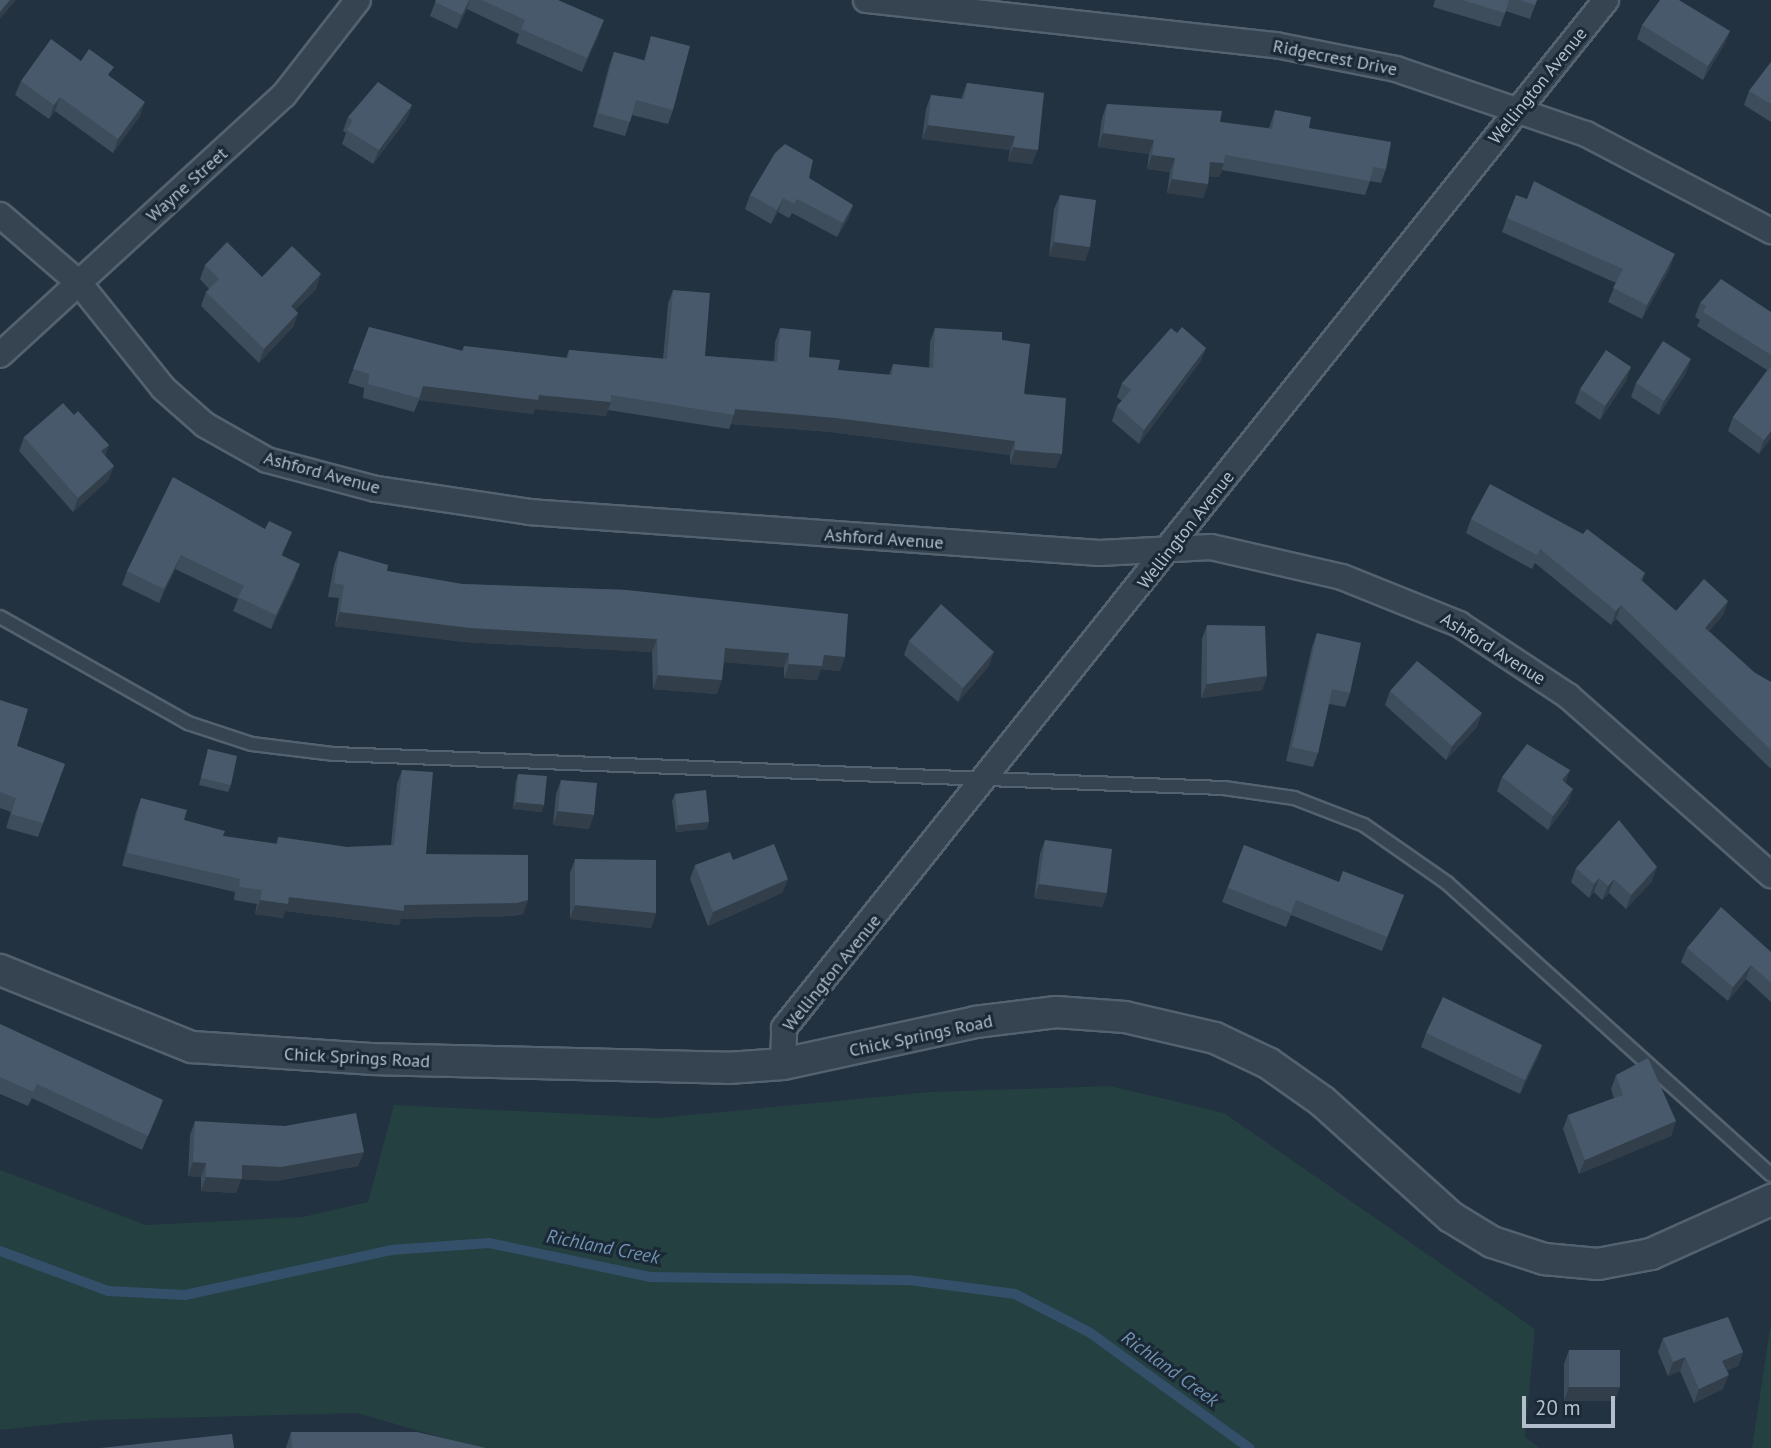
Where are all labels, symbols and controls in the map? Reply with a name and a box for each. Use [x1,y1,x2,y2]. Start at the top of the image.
street label: Wellington Avenue [1484,23,1592,149]
street label: Ridgecrest Drive [1271,35,1399,81]
street label: Wayne Street [142,143,232,227]
street label: Ashford Avenue [261,447,383,499]
street label: Wellington Avenue [1133,466,1239,594]
street label: Ashford Avenue [823,524,945,554]
street label: Ashford Avenue [1436,608,1550,690]
street label: Wellington Avenue [778,910,886,1036]
street label: Chick Springs Road [847,1010,995,1062]
street label: Chick Springs Road [283,1043,431,1073]
water label: Richland Creek [545,1225,661,1269]
water label: Richland Creek [1117,1326,1223,1412]
scale bar [1526,1382,1619,1426]
text: 20 m [1535,1394,1581,1421]

